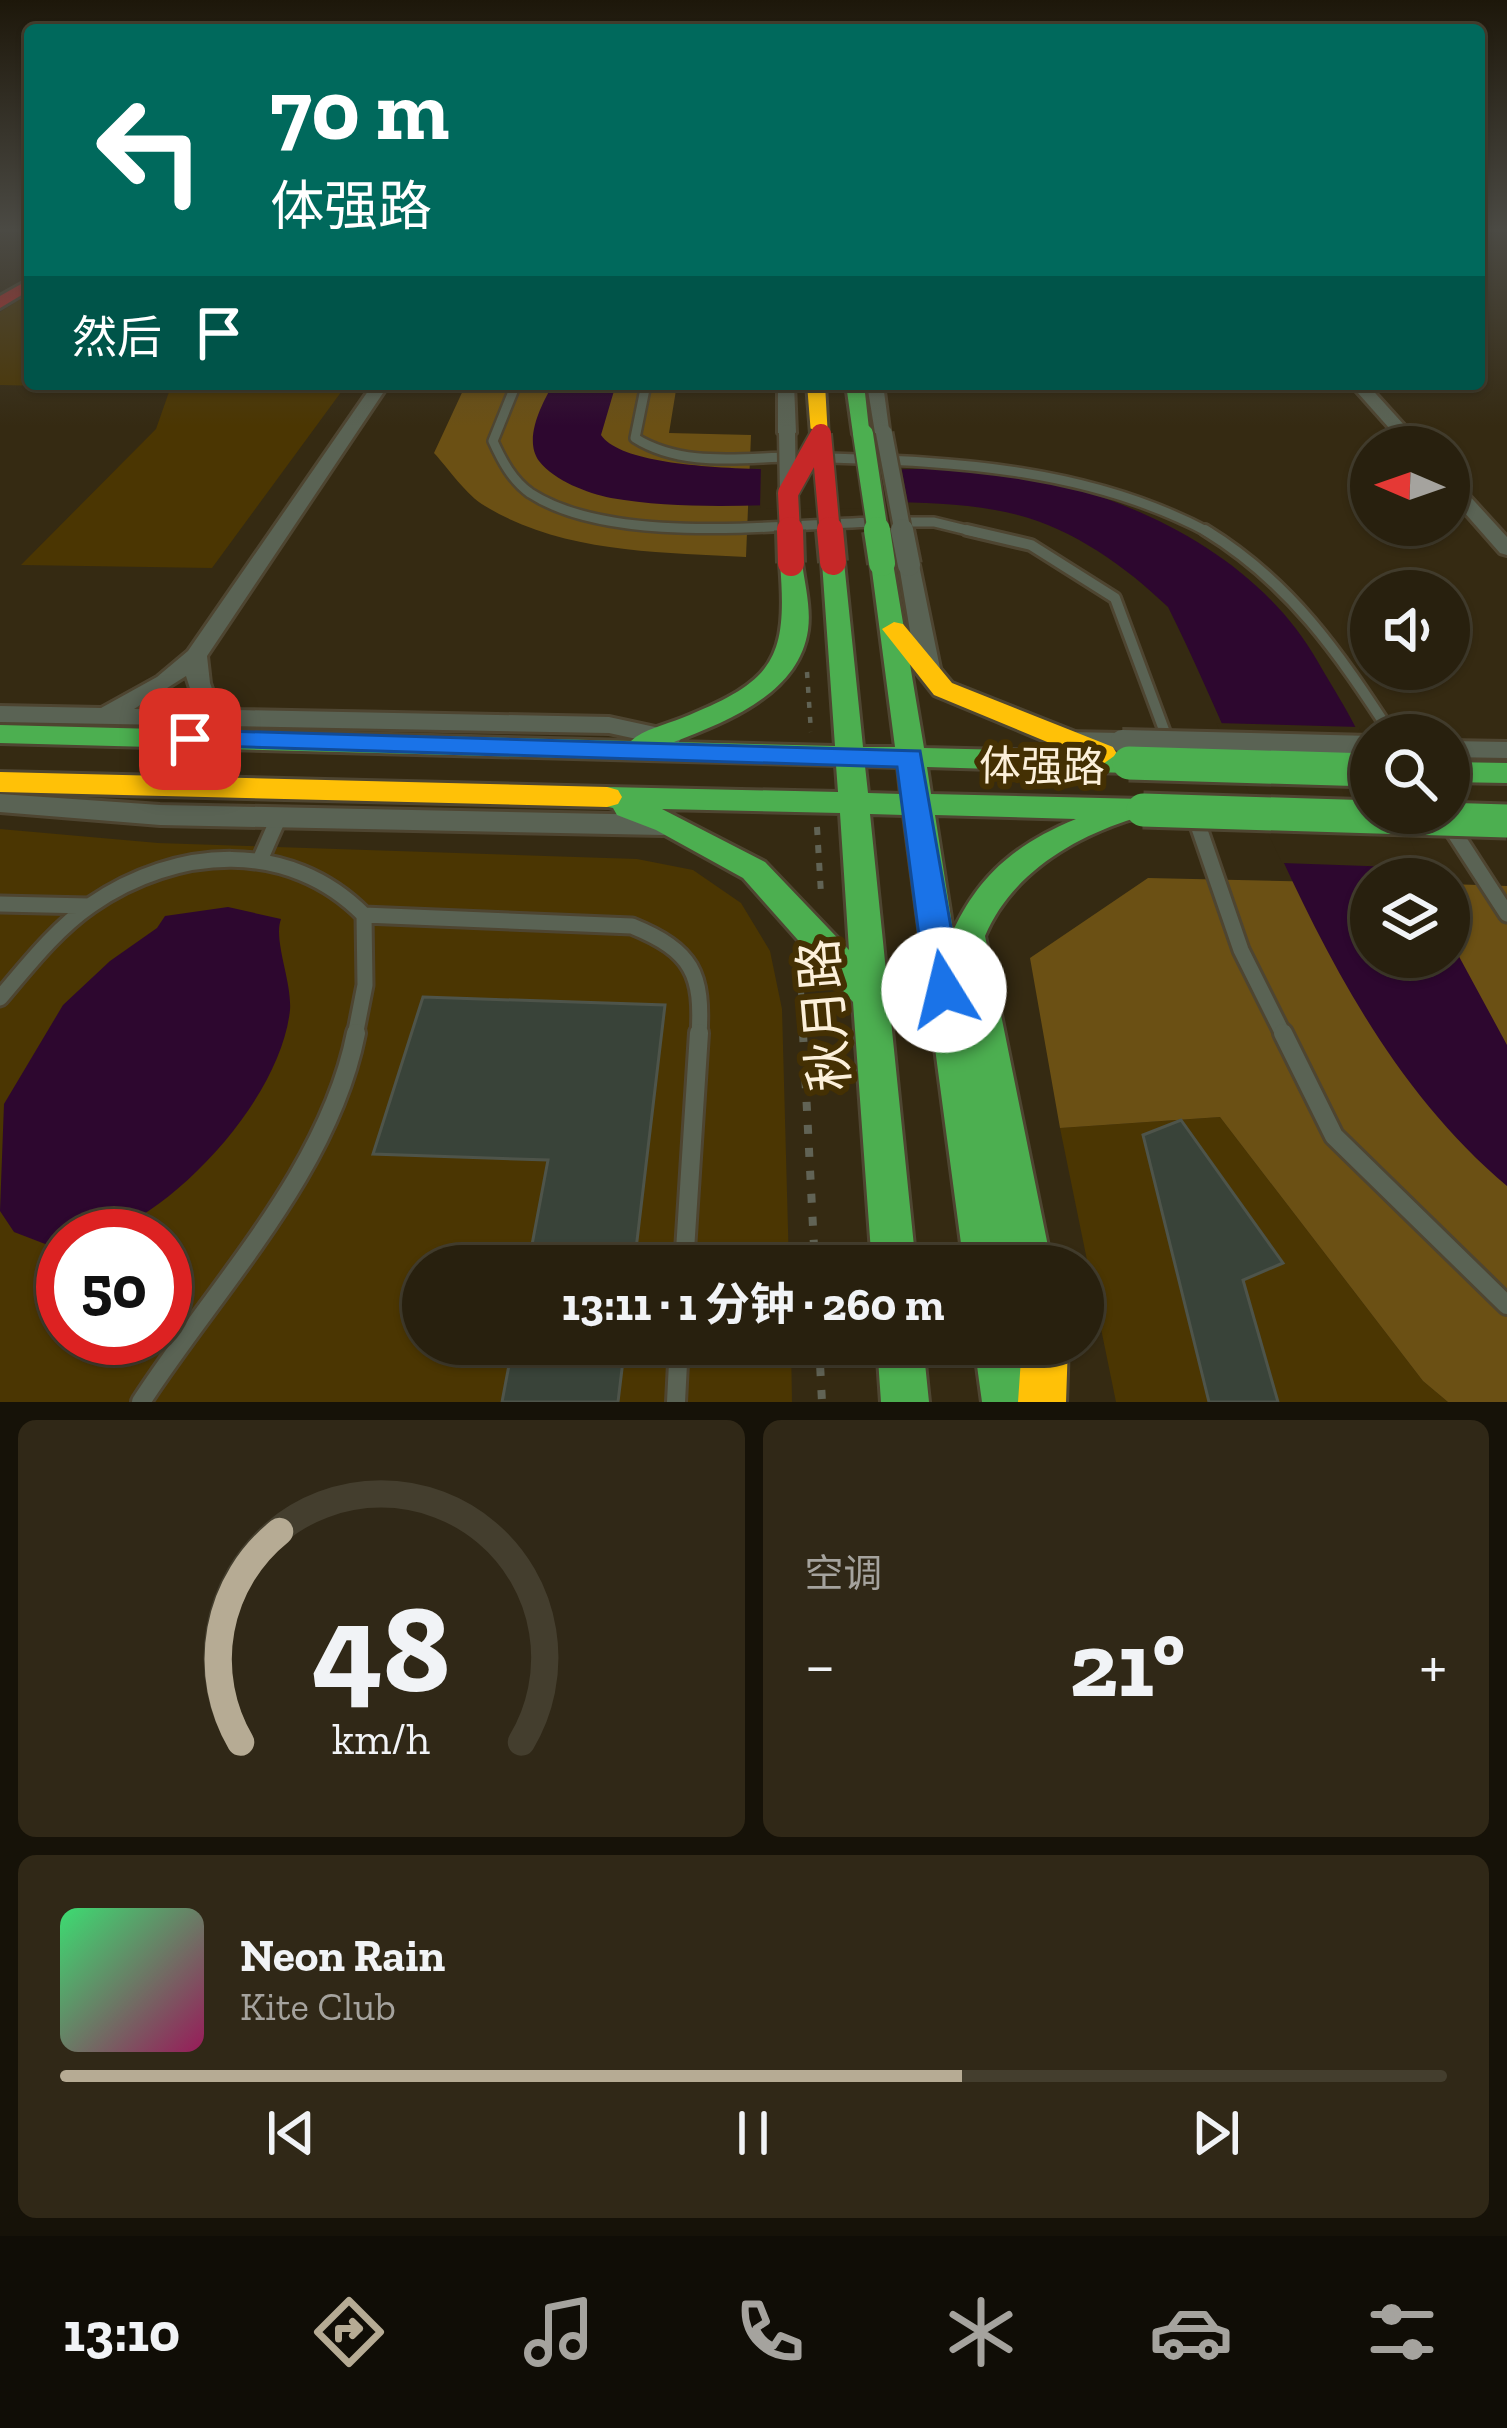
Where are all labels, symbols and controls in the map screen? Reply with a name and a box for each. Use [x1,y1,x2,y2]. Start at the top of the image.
text: 70 m [270,60,449,161]
icon: left [72,72,228,228]
text: 体强路 [270,174,432,239]
icon: arrive [186,300,252,366]
text: 然后 [72,311,162,365]
north arrow [1350,426,1470,546]
map controls [1350,426,1470,978]
button: sound [1350,570,1470,690]
pin [139,688,241,790]
icon: arrive [157,706,223,772]
button: search [1350,714,1470,834]
street label: 体强路 [979,740,1105,793]
button: layers [1350,858,1470,978]
position arrow [881,927,1007,1053]
street label: 秋月路 [787,936,862,1094]
speed limit sign: 50 [36,1209,192,1365]
text: 13:11 · 1 分钟 · 260 m [562,1278,944,1332]
text: 空调 [805,1550,883,1597]
text: 48 [312,1573,450,1723]
text: 21° [1069,1611,1185,1719]
text: − [805,1626,835,1705]
text: + [1419,1626,1447,1705]
text: km/h [332,1713,430,1764]
text: Neon Rain [240,1929,445,1983]
text: Kite Club [240,1983,396,2030]
icon: previous [258,2100,324,2166]
icon: pause [720,2100,786,2166]
icon: next [1183,2100,1249,2166]
icon: directions [307,2290,391,2374]
icon: music [517,2290,601,2374]
icon: phone [728,2290,812,2374]
icon: climate [939,2290,1023,2374]
icon: car [1149,2290,1233,2374]
icon: filters [1360,2290,1444,2374]
text: 13:10 [63,2300,180,2365]

